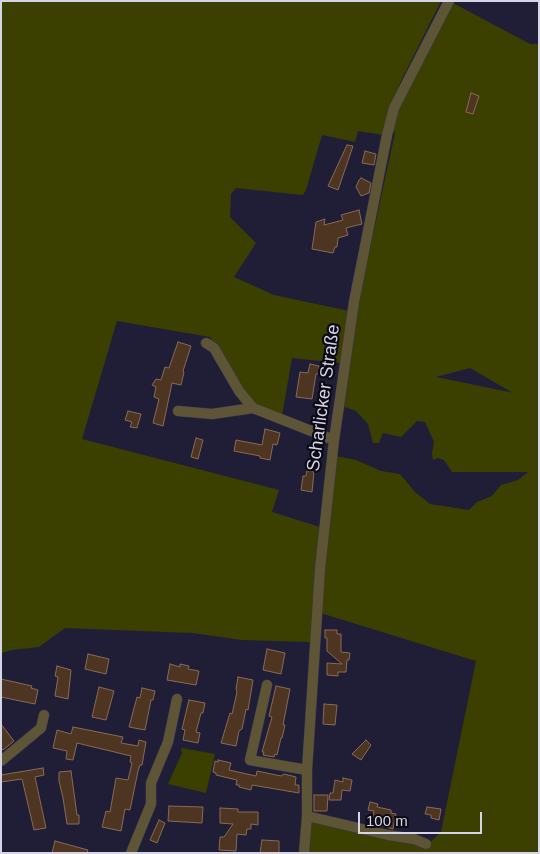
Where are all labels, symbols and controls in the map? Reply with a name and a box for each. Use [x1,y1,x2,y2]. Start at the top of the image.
street label: Scharlicker Straße [303,323,345,473]
scale bar [360,802,484,834]
text: 100 m [366,812,408,829]

